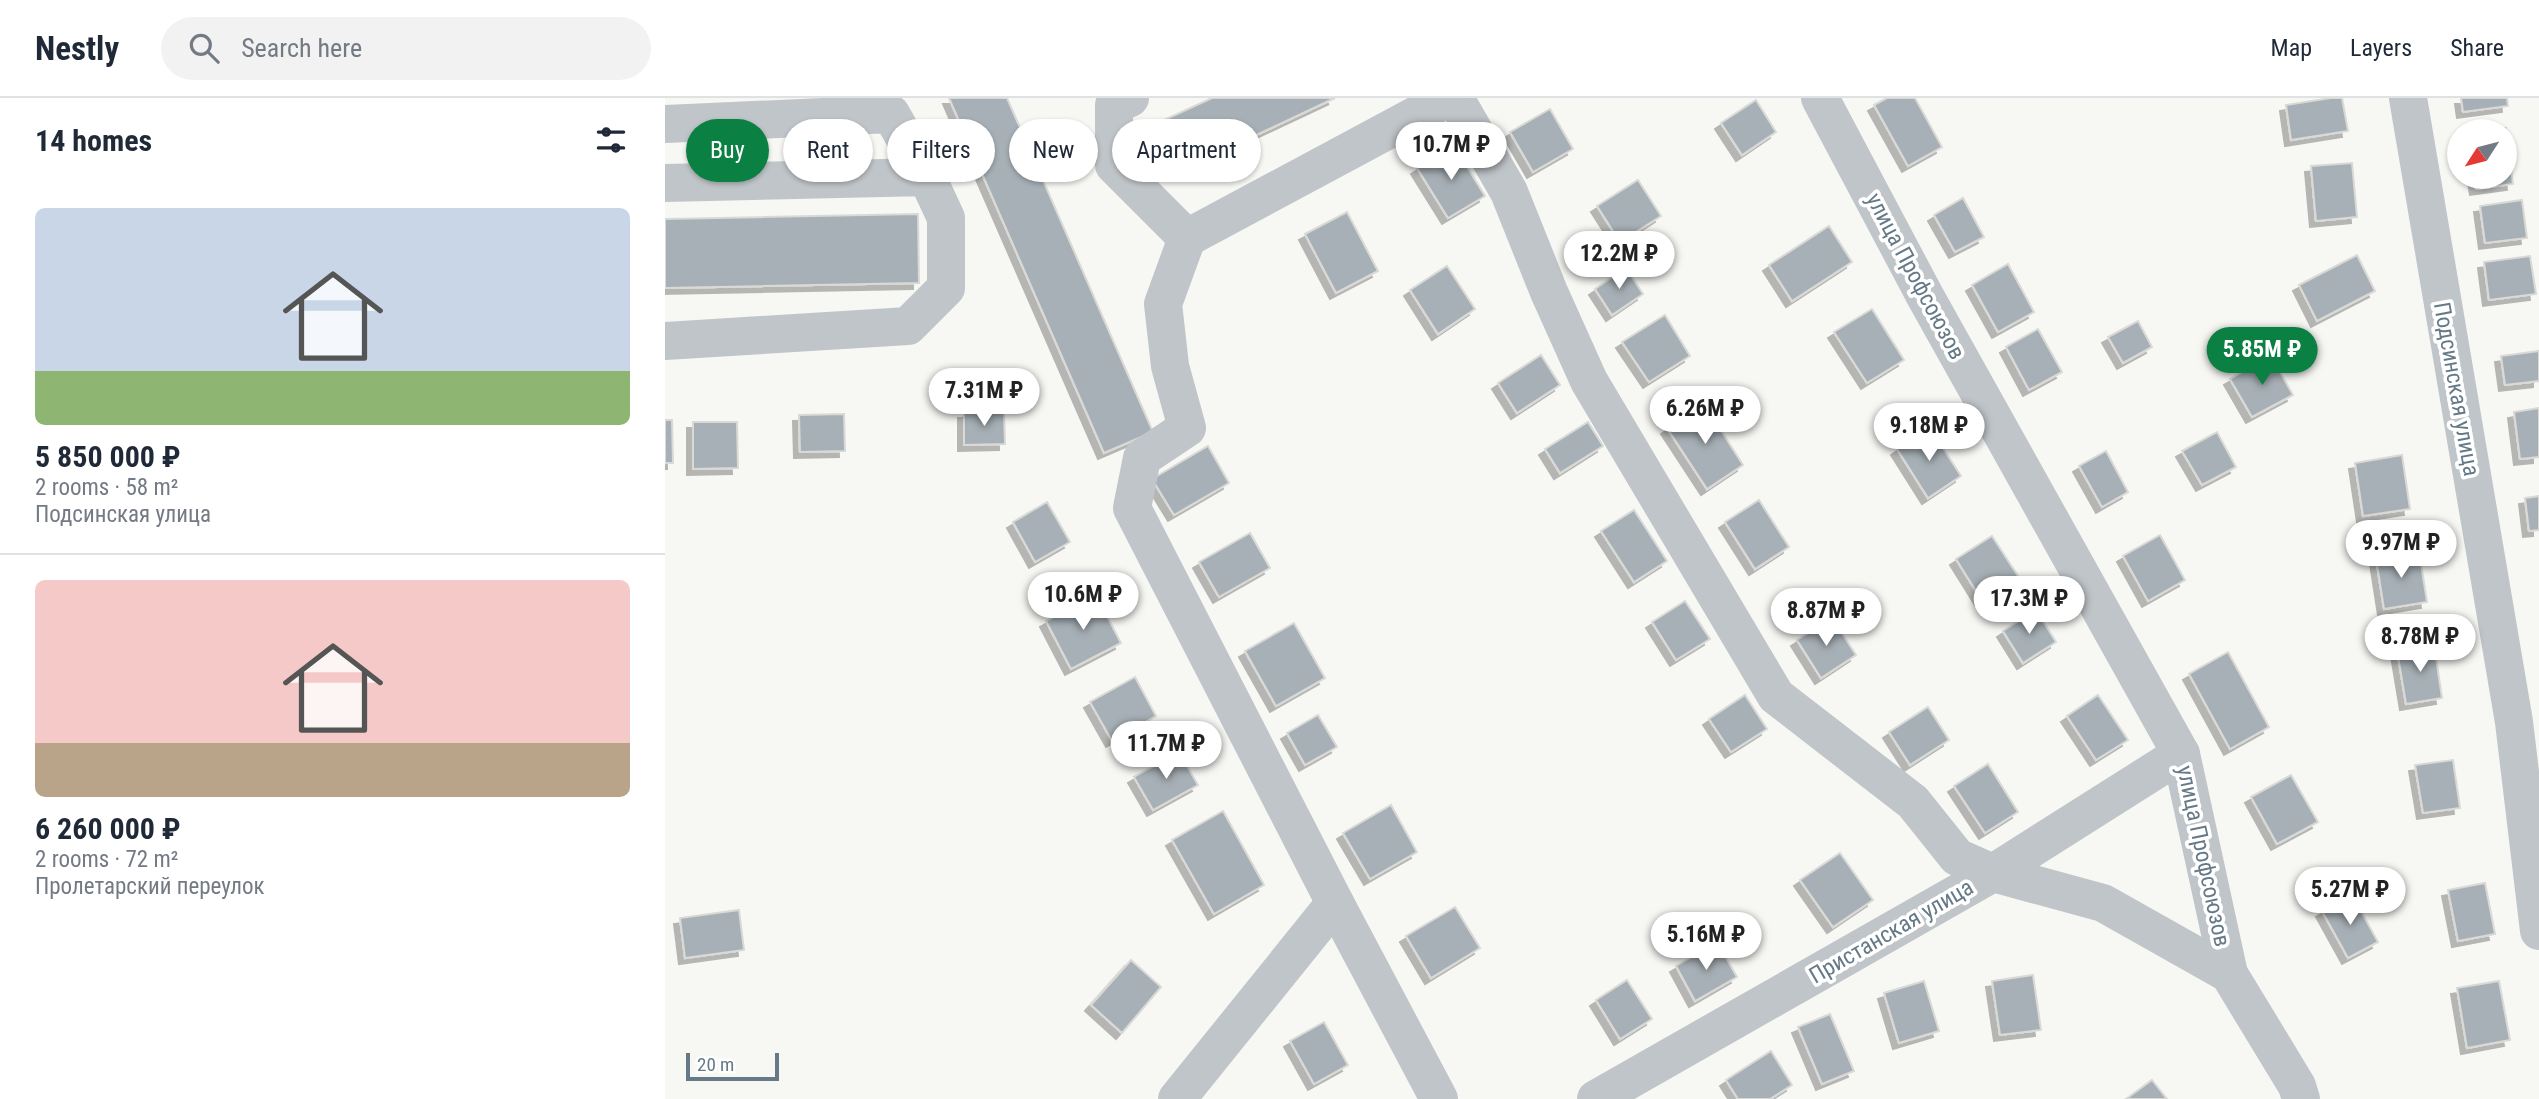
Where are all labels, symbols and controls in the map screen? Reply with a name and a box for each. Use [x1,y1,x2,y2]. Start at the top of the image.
search box [161,17,651,80]
text: Nestly [35,29,119,68]
icon: search [185,29,223,67]
text: Search here [241,33,362,63]
text: Map [2271,34,2312,62]
text: Layers [2350,34,2412,62]
text: Share [2450,34,2504,62]
chip: Buy [686,119,769,182]
chip: Rent [783,119,873,182]
chip: Filters [887,119,995,182]
chip: New [1009,119,1098,182]
chip: Apartment [1112,119,1261,182]
north arrow [2447,119,2517,189]
map controls [2447,119,2517,189]
icon: filters [592,121,630,159]
pin: 10.7M ₽ [1386,122,1516,182]
text: 14 homes [35,123,152,158]
text: 10.7M ₽ [1412,131,1490,158]
street label: улица Профсоюзов [1860,189,1971,364]
pin: 12.2M ₽ [1554,232,1684,291]
text: 12.2M ₽ [1580,240,1658,267]
icon: home [270,253,396,379]
street label: Подсинская улица [2428,300,2485,478]
pin: 5.85M ₽ [2197,328,2327,387]
text: 5.85M ₽ [2223,336,2301,363]
pin: 7.31M ₽ [919,368,1049,428]
text: 7.31M ₽ [945,377,1023,404]
pin: 6.26M ₽ [1640,386,1770,446]
text: 6.26M ₽ [1666,395,1744,422]
pin: 9.18M ₽ [1864,404,1994,463]
text: 9.18M ₽ [1890,412,1968,439]
text: 5 850 000 ₽ [35,439,181,474]
text: 2 rooms · 58 m² [35,474,178,501]
text: Подсинская улица [35,501,211,528]
pin: 9.97M ₽ [2336,520,2466,580]
text: 9.97M ₽ [2362,529,2440,556]
pin: 10.6M ₽ [1018,573,1148,632]
pin: 17.3M ₽ [1964,576,2094,636]
text: 10.6M ₽ [1044,581,1122,608]
text: 17.3M ₽ [1990,585,2068,612]
pin: 8.87M ₽ [1761,588,1891,648]
text: 8.87M ₽ [1787,597,1865,624]
pin: 8.78M ₽ [2355,614,2485,674]
text: 8.78M ₽ [2381,623,2459,650]
icon: home [270,625,396,751]
pin: 11.7M ₽ [1101,722,1231,781]
text: 11.7M ₽ [1127,730,1205,757]
street label: улица Профсоюзов [2171,763,2236,949]
text: 6 260 000 ₽ [35,811,181,846]
text: 2 rooms · 72 m² [35,846,178,873]
pin: 5.27M ₽ [2285,868,2415,927]
text: Пролетарский переулок [35,873,265,900]
street label: Пристанская улица [1804,873,1978,989]
text: 5.27M ₽ [2311,876,2389,903]
pin: 5.16M ₽ [1641,912,1771,972]
text: 5.16M ₽ [1667,921,1745,948]
scale bar [686,1050,779,1082]
text: 20 m [697,1053,734,1076]

